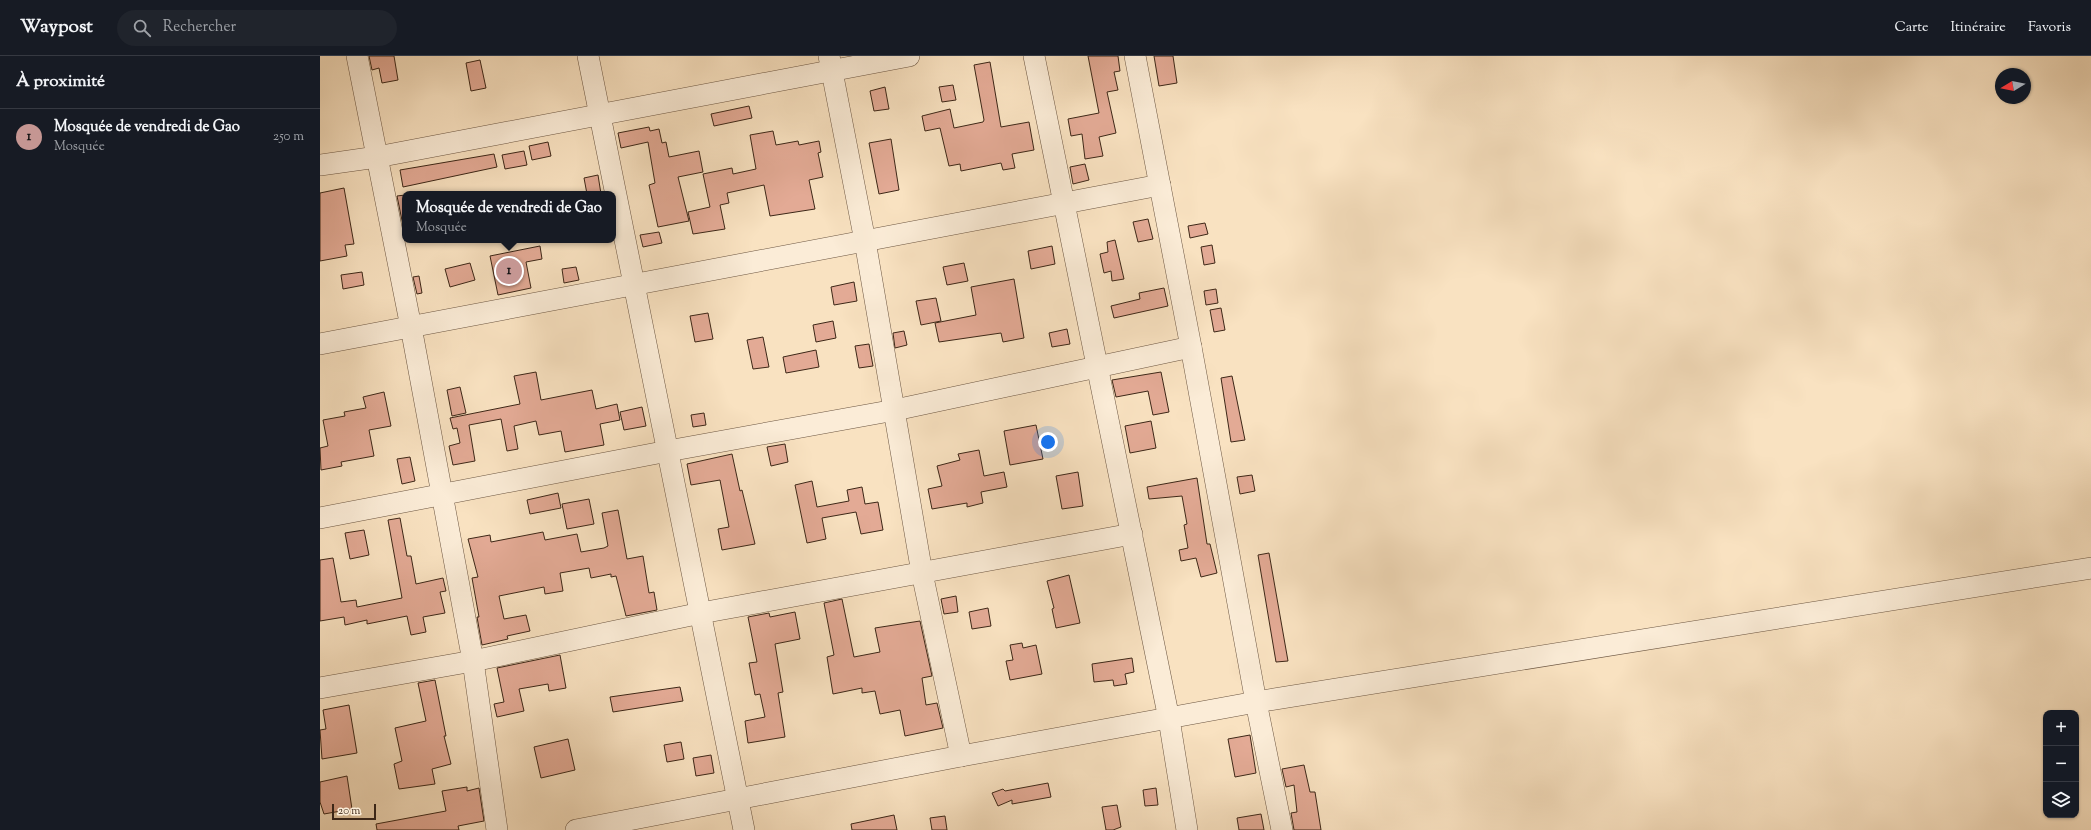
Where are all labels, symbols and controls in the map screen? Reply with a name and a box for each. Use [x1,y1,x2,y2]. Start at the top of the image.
search box [117,10,397,46]
text: Waypost [20,14,93,41]
icon: search [131,17,153,39]
text: Rechercher [163,17,236,38]
text: Carte [1895,18,1928,38]
text: Itinéraire [1950,18,2006,38]
text: Favoris [2028,18,2071,38]
north arrow [1995,68,2031,104]
text: À proximité [16,70,105,94]
text: Mosquée de vendredi de Gao [54,117,240,138]
text: 1 [27,128,31,146]
text: 250 m [273,128,304,146]
text: Mosquée [54,138,105,156]
popup [402,191,616,243]
text: Mosquée de vendredi de Gao [416,198,602,219]
text: Mosquée [416,219,467,237]
pin: 1 [496,256,522,286]
your location [1038,432,1058,452]
map controls [2043,710,2079,818]
button: + [2043,710,2079,746]
button: − [2043,746,2079,782]
button: layers [2043,782,2079,818]
scale bar [332,802,376,821]
text: 20 m [338,803,360,819]

